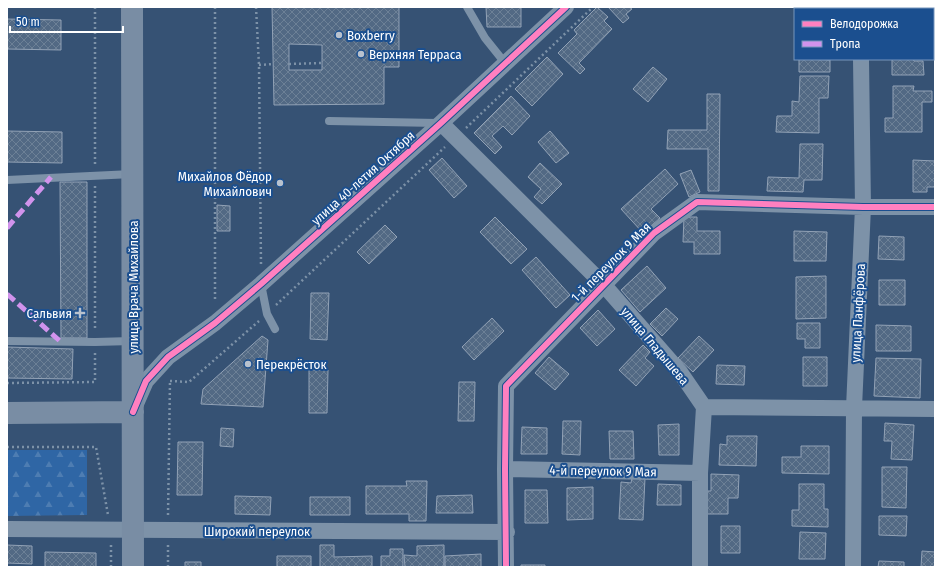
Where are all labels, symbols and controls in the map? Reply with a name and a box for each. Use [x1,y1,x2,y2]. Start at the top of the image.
scale bar [10,8,123,34]
legend [794,8,934,60]
text: 50 m [16,15,40,29]
text: Велодорожка [830,17,899,31]
place label: Boxberry [347,28,395,43]
marker: Boxberry [334,30,344,40]
text: Тропа [830,37,861,51]
place label: Верхняя Терраса [369,47,462,62]
marker: Верхняя Терраса [356,49,366,59]
street label: улица 40-летия Октября [308,128,418,228]
place label: Михайлов Фёдор Михайлович [178,169,272,199]
marker: Михайлов Фёдор Михайлович [275,178,285,188]
street label: 1-й переулок 9 Мая [568,219,654,305]
street label: улица Врача Михайлова [126,220,141,354]
street label: улица Панфёрова [848,263,868,363]
street label: улица Гладышева [618,304,692,388]
place label: Сальвия [26,306,72,321]
marker: Сальвия [75,308,85,318]
place label: Перекрёсток [256,357,327,372]
marker: Перекрёсток [243,359,253,369]
street label: 4-й переулок 9 Мая [549,463,657,479]
street label: Широкий переулок [204,524,310,539]

